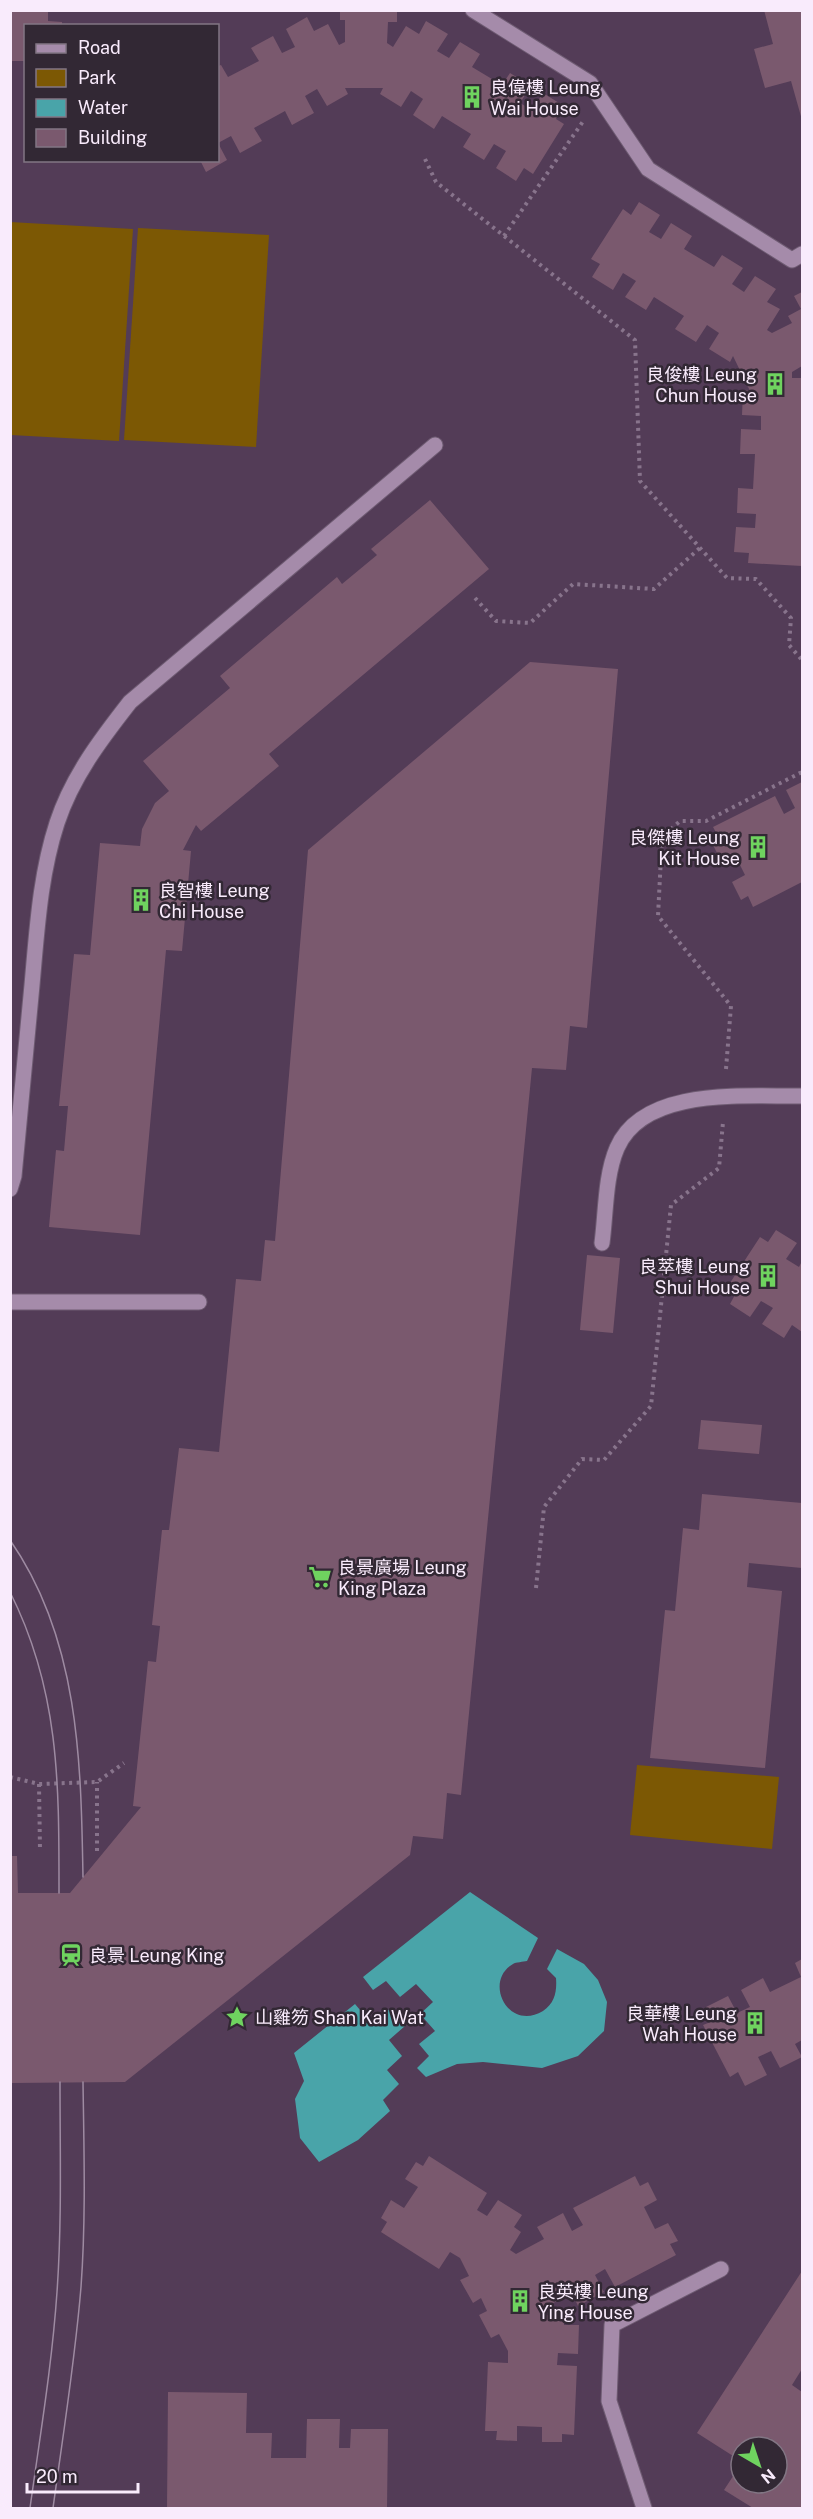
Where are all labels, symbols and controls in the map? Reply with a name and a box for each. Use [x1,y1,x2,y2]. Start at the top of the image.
legend [24,24,219,162]
text: Road [78,37,121,58]
text: Park [78,67,116,88]
place label: 良偉樓 Leung Wai House [490,77,601,119]
building icon: 良偉樓 Leung Wai House [459,84,485,110]
text: Water [78,97,128,118]
text: Building [78,127,147,148]
place label: 良俊樓 Leung Chun House [646,364,757,406]
building icon: 良俊樓 Leung Chun House [762,371,788,397]
place label: 良傑樓 Leung Kit House [629,827,740,869]
building icon: 良傑樓 Leung Kit House [745,834,771,860]
place label: 良智樓 Leung Chi House [159,880,270,922]
building icon: 良智樓 Leung Chi House [128,887,154,913]
place label: 良萃樓 Leung Shui House [639,1256,750,1298]
building icon: 良萃樓 Leung Shui House [755,1263,781,1289]
place label: 良景廣場 Leung King Plaza [338,1557,467,1599]
supermarket icon: 良景廣場 Leung King Plaza [307,1564,333,1590]
station icon: 良景 Leung King [58,1942,84,1968]
place label: 良景 Leung King [89,1945,225,1966]
place label: 良華樓 Leung Wah House [626,2003,737,2045]
place icon: 山雞笏 Shan Kai Wat [224,2004,250,2030]
place label: 山雞笏 Shan Kai Wat [255,2007,424,2028]
building icon: 良華樓 Leung Wah House [742,2010,768,2036]
place label: 良英樓 Leung Ying House [538,2281,649,2323]
building icon: 良英樓 Leung Ying House [507,2288,533,2314]
north arrow [729,2435,789,2495]
scale bar [27,2456,138,2494]
text: N [757,2465,779,2488]
text: 20 m [36,2466,78,2487]

